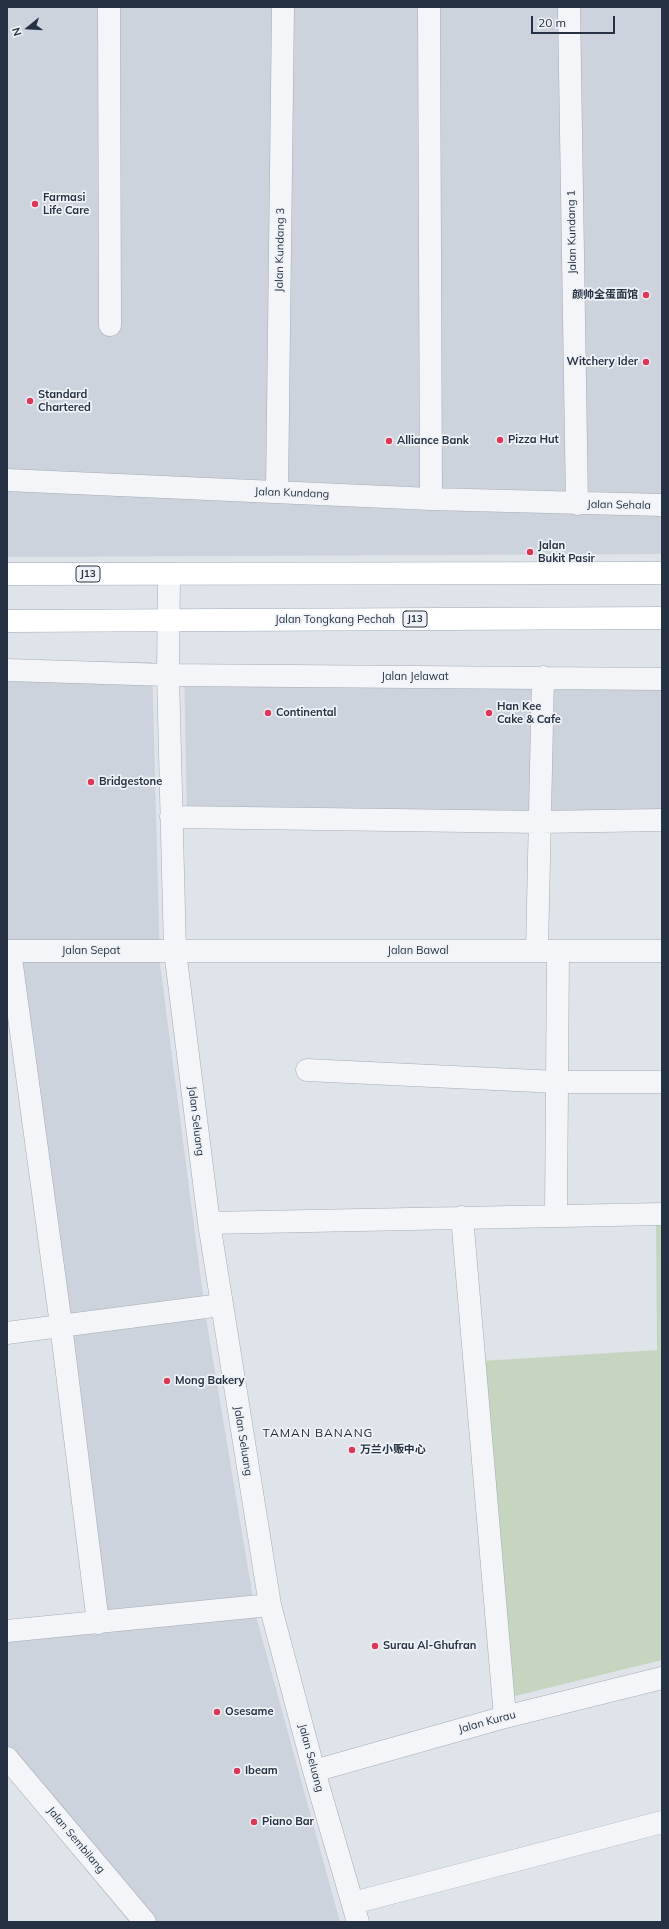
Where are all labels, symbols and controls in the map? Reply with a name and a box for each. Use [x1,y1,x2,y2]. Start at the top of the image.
north arrow [8,8,48,48]
scale bar [533,8,617,34]
text: 20 m [538,15,566,30]
text: N [9,26,25,38]
street label: Jalan Kundang 1 [565,190,579,274]
place label: Farmasi Life Care [43,191,89,217]
marker: Farmasi Life Care [30,199,40,209]
street label: Jalan Kundang 3 [273,208,287,292]
place label: 颜帅全蛋面馆 [572,288,638,302]
marker: 颜帅全蛋面馆 [641,290,651,300]
place label: Witchery Ider [567,355,638,369]
marker: Witchery Ider [641,357,651,367]
place label: Standard Chartered [38,388,91,414]
marker: Standard Chartered [25,396,35,406]
place label: Pizza Hut [508,433,559,447]
place label: Alliance Bank [397,434,469,448]
marker: Pizza Hut [495,435,505,445]
marker: Alliance Bank [384,436,394,446]
street label: Jalan Kundang [254,485,330,501]
street label: Jalan Sehala [587,498,651,512]
place label: Jalan Bukit Pasir [538,539,595,565]
marker: Jalan Bukit Pasir [525,547,535,557]
road number: J13 [76,566,100,582]
road number: J13 [403,611,427,627]
street label: Jalan Tongkang Pechah [275,613,395,627]
street label: Jalan Jelawat [381,670,449,684]
place label: Han Kee Cake & Cafe [497,700,561,726]
place label: Continental [276,706,336,720]
marker: Continental [263,708,273,718]
marker: Han Kee Cake & Cafe [484,708,494,718]
place label: Bridgestone [99,775,162,789]
marker: Bridgestone [86,777,96,787]
street label: Jalan Sepat [62,944,120,958]
street label: Jalan Bawal [387,944,449,958]
street label: Jalan Seluang [185,1085,207,1157]
place label: Mong Bakery [175,1374,245,1388]
marker: Mong Bakery [162,1376,172,1386]
street label: Jalan Seluang [231,1405,255,1477]
district label: TAMAN BANANG [263,1426,373,1440]
place label: 万兰小贩中心 [360,1443,426,1457]
marker: 万兰小贩中心 [347,1445,357,1455]
place label: Surau Al-Ghufran [383,1639,476,1653]
marker: Surau Al-Ghufran [370,1641,380,1651]
place label: Osesame [225,1705,273,1719]
marker: Osesame [212,1707,222,1717]
street label: Jalan Kurau [457,1708,517,1736]
street label: Jalan Seluang [296,1722,326,1794]
place label: Ibeam [245,1764,278,1778]
marker: Ibeam [232,1766,242,1776]
street label: Jalan Sembilang [44,1804,108,1876]
place label: Piano Bar [262,1815,314,1829]
marker: Piano Bar [249,1817,259,1827]

